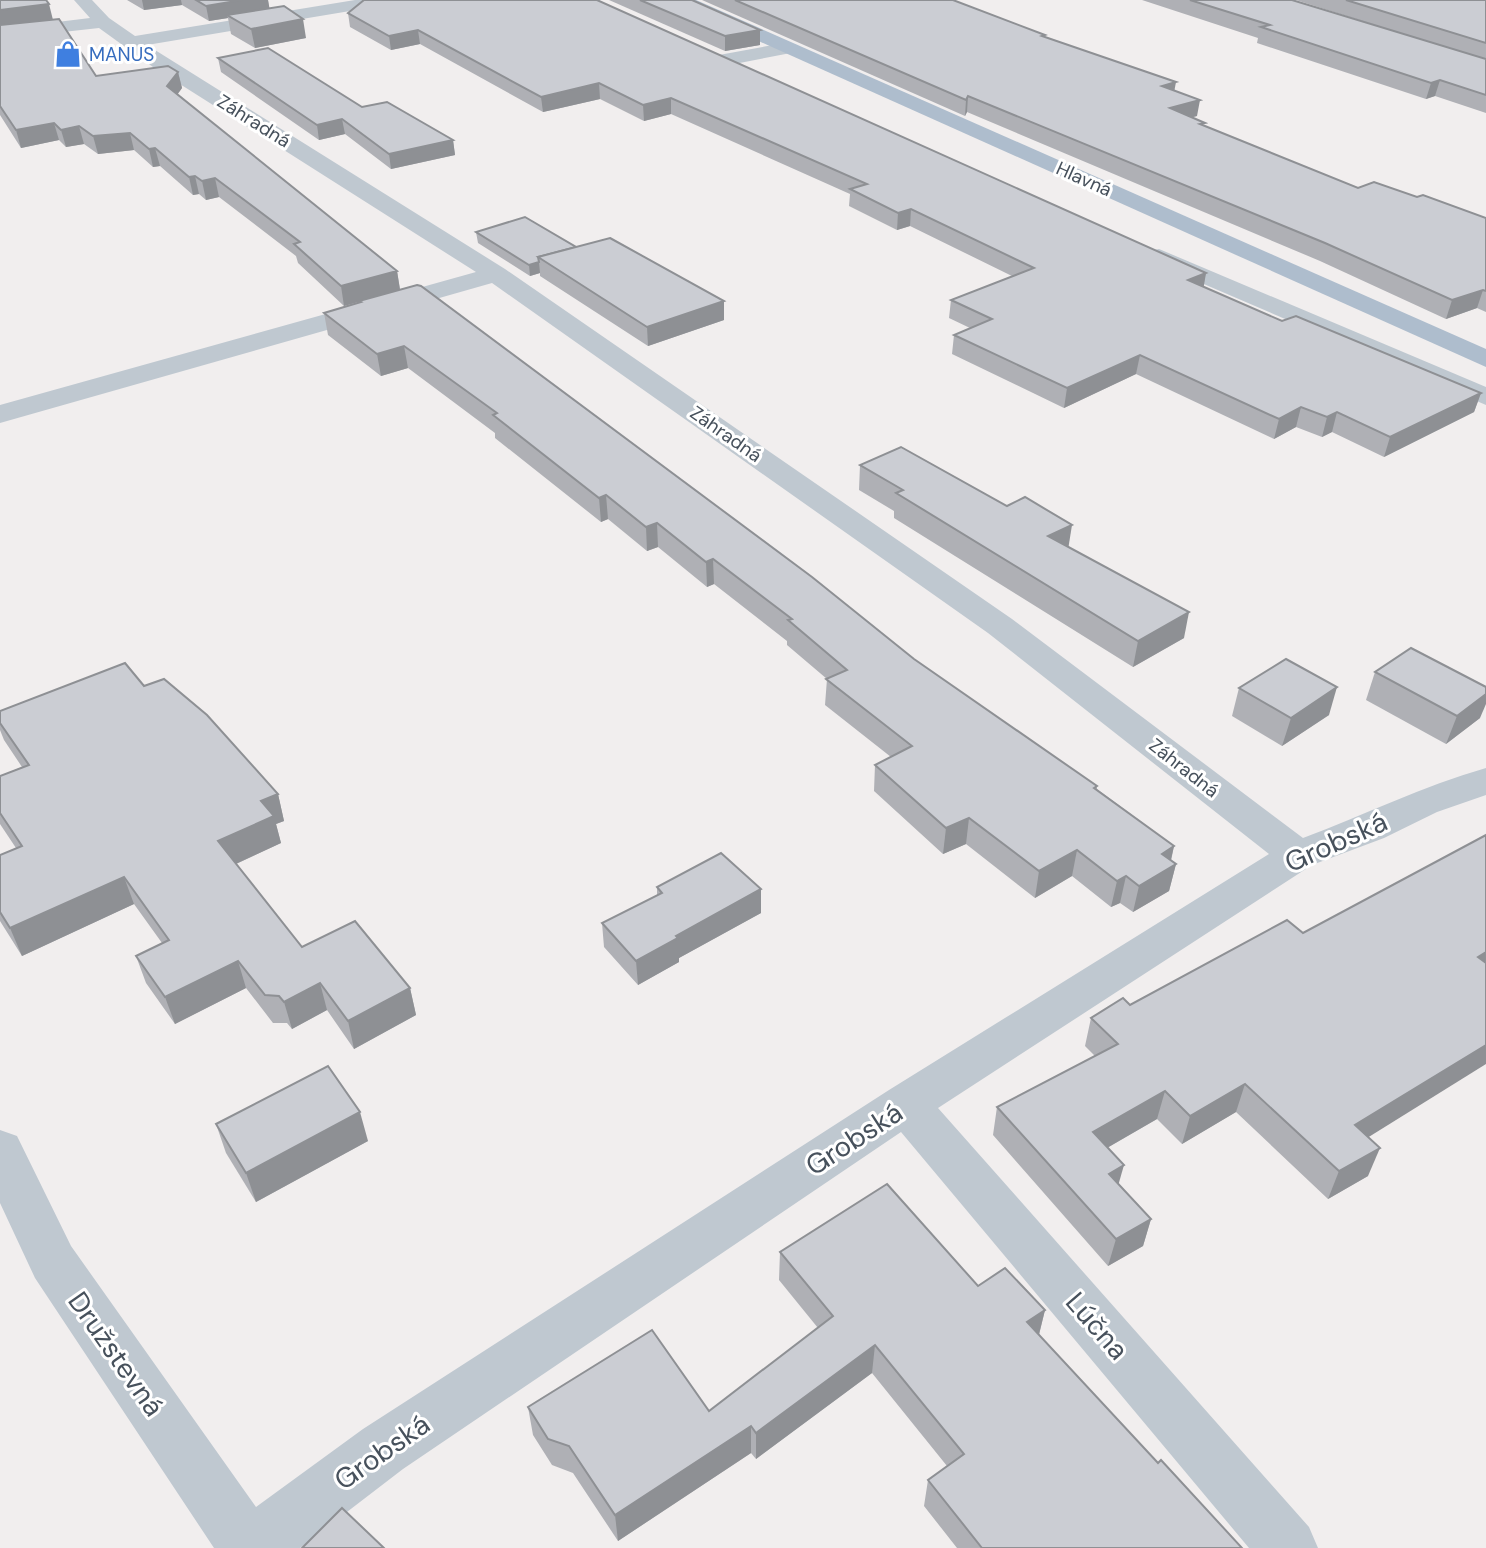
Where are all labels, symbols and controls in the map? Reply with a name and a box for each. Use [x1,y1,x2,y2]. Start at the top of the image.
shop icon: MANUS [53,39,83,69]
place label: MANUS [89,42,154,67]
street label: Záhradná [213,89,295,153]
street label: Hlavná [1052,156,1116,202]
street label: Záhradná [685,400,767,468]
street label: Záhradná [1144,733,1224,803]
street label: Grobská [1279,803,1393,881]
street label: Grobská [798,1094,910,1184]
street label: Družstevná [60,1284,172,1424]
street label: Lúčna [1057,1284,1137,1368]
street label: Grobská [327,1406,437,1498]

